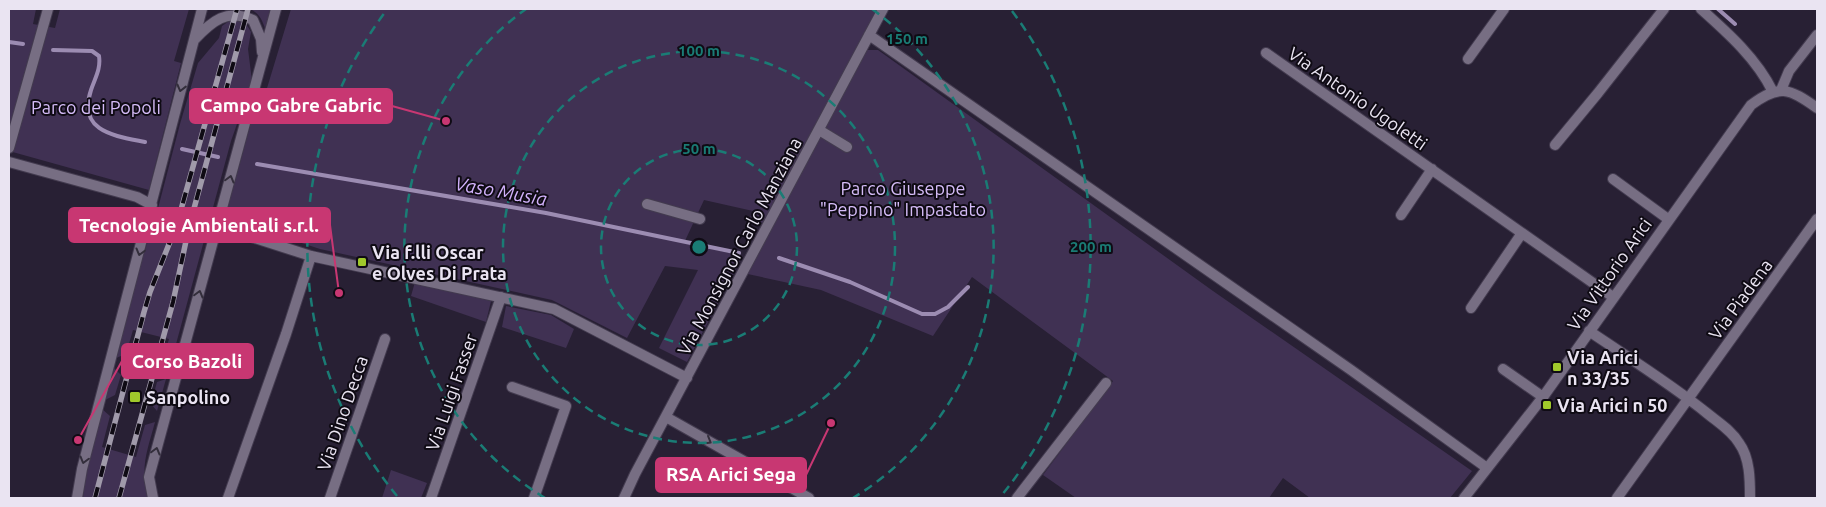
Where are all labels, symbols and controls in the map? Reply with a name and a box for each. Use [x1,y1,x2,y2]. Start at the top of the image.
text: 150 m [886,30,928,47]
text: 100 m [678,42,720,59]
street label: Via Antonio Ugoletti [1285,43,1431,153]
one-way arrow [176,83,187,92]
callout: Campo Gabre Gabric [190,89,392,123]
text: Campo Gabre Gabric [200,94,382,116]
park label: Parco dei Popoli [31,97,161,117]
street label: Via Monsignor Carlo Manziana [673,134,805,358]
text: 50 m [682,140,716,157]
water label: Vaso Musia [453,172,549,210]
one-way arrow [224,174,235,183]
park label: Parco Giuseppe "Peppino" Impastato [820,178,986,219]
callout: Tecnologie Ambientali s.r.l. [69,208,330,242]
text: Tecnologie Ambientali s.r.l. [79,214,319,236]
street label: Via Vittorio Arici [1563,214,1655,334]
centre of rings [690,238,708,256]
text: 200 m [1070,238,1112,255]
place label: Via f.lli Oscar e Olves Di Prata [372,242,507,283]
one-way arrow [135,248,145,256]
street label: Via Piadena [1704,255,1776,343]
marker: Via f.lli Oscar e Olves Di Prata [356,256,368,268]
one-way arrow [193,290,203,299]
street label: Via Luigi Fasser [422,331,481,453]
callout: Corso Bazoli [122,344,253,378]
place label: Via Arici n 33/35 [1567,347,1638,388]
text: Corso Bazoli [132,350,242,372]
street label: Via Dino Decca [313,353,371,473]
marker: Via Arici n 33/35 [1551,361,1563,373]
place label: Sanpolino [146,387,230,407]
marker: Sanpolino [128,390,142,404]
place label: Via Arici n 50 [1557,395,1668,415]
marker: Via Arici n 50 [1541,399,1553,411]
one-way arrow [703,434,712,444]
one-way arrow [150,446,161,455]
one-way arrow [79,456,90,464]
callout: RSA Arici Sega [656,458,806,492]
text: RSA Arici Sega [666,463,796,485]

